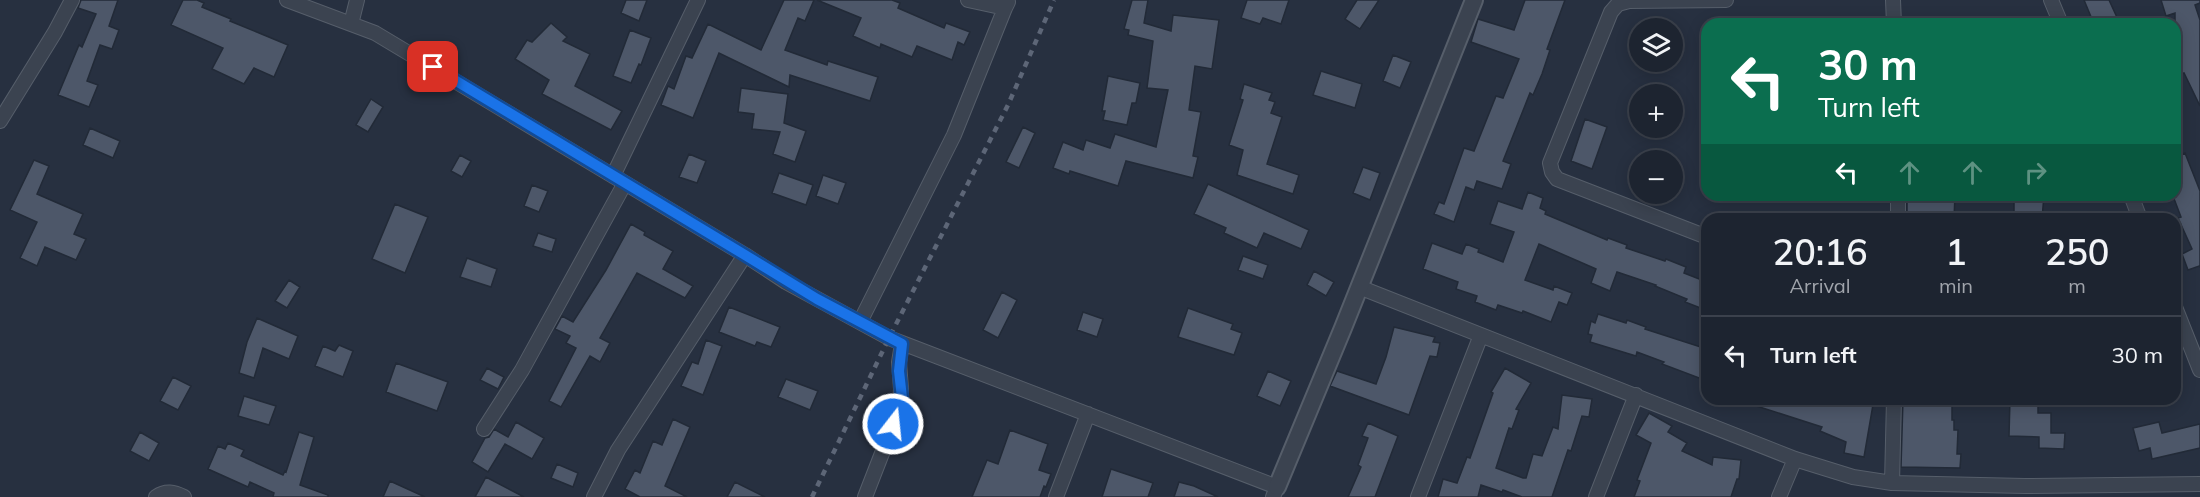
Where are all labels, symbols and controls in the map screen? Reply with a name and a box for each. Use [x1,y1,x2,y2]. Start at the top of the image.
map controls [1629,18,1683,204]
button: layers [1629,18,1683,72]
text: 30 m [1818,38,1918,91]
pin [407,41,458,92]
icon: left [1719,42,1797,120]
icon: arrive [416,50,449,83]
button: + [1629,84,1683,138]
text: Turn left [1818,90,1920,124]
button: − [1629,150,1683,204]
icon: left [1830,156,1863,189]
icon: ahead [1893,156,1926,189]
icon: ahead [1956,156,1989,189]
icon: right [2019,156,2052,189]
text: 20:16 [1773,229,1867,274]
text: 1 [1945,229,1967,274]
text: 250 [2045,229,2109,274]
text: Arrival [1789,273,1851,298]
text: min [1939,273,1973,298]
text: m [2068,273,2086,298]
icon: left [1719,339,1752,372]
text: Turn left [1770,341,1857,369]
text: 30 m [2112,341,2163,369]
position arrow [861,392,925,456]

